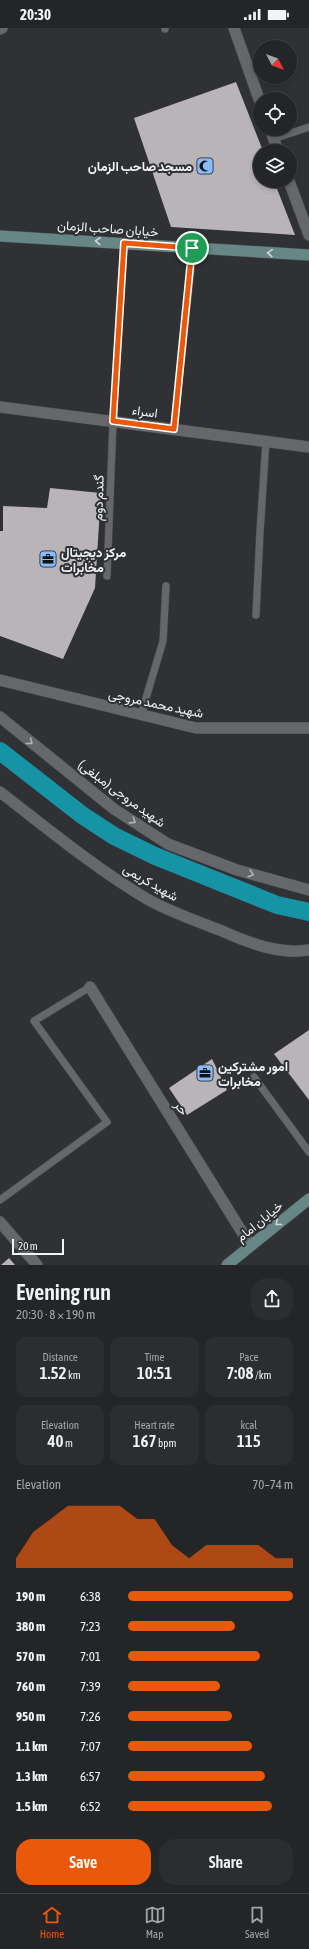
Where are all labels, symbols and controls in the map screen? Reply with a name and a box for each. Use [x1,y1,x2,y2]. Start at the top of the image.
text: 20:30 [20,6,51,23]
north arrow [253,40,297,84]
map controls [253,40,297,188]
button: locate [253,92,297,136]
button: layers [253,144,297,188]
mosque icon: مسجد صاحب الزمان [195,156,215,176]
place label: مسجد صاحب الزمان [88,159,192,175]
street label: خیابان صاحب الزمان [57,217,159,241]
pin [175,231,209,265]
one-way arrow [95,237,101,246]
icon: arrive [181,237,203,259]
one-way arrow [267,248,273,257]
street label: اسراء [131,402,159,422]
street label: گندم دوم [90,474,108,521]
place label: مرکز دیجیتال مخابرات [61,545,126,576]
office icon: مرکز دیجیتال مخابرات [38,549,58,569]
street label: شهید محمد مروجی [107,686,205,722]
one-way arrow [26,737,33,744]
street label: شهید مروجی (مبلغی) [75,757,168,831]
one-way arrow [129,816,136,824]
street label: شهید کریمی [120,861,181,905]
one-way arrow [247,869,254,878]
place label: امور مشترکین مخابرات [218,1059,288,1090]
office icon: امور مشترکین مخابرات [195,1063,215,1083]
street label: حر [170,1098,192,1119]
street label: خیابان امام [233,1198,287,1246]
one-way arrow [276,1218,283,1225]
scale bar [12,1237,64,1256]
text: 20 m [18,1240,38,1252]
button: share [251,1278,293,1320]
text: Evening run [16,1279,111,1305]
text: 20:30 · 8 × 190 m [16,1307,95,1322]
text: Distance [43,1351,78,1363]
text: Time [144,1351,165,1363]
text: Pace [239,1351,259,1363]
text: 1.52 [40,1363,67,1383]
text: 10:51 [137,1363,172,1383]
text: 7:08 [226,1363,254,1383]
text: km [67,1369,81,1381]
text: /km [254,1369,272,1381]
text: Elevation [41,1419,79,1431]
text: Heart rate [134,1419,175,1431]
text: kcal [240,1419,257,1431]
text: 40 [47,1431,63,1451]
text: 167 [133,1431,157,1451]
text: 115 [237,1431,261,1451]
text: m [63,1437,73,1449]
text: bpm [157,1437,176,1449]
text: Elevation [16,1477,61,1492]
text: 70–74 m [252,1477,293,1492]
text: 190 m [16,1589,45,1604]
text: 6:38 [80,1589,101,1604]
text: 380 m [16,1619,45,1634]
text: 7:23 [80,1619,101,1634]
text: 570 m [16,1649,45,1664]
text: 7:01 [80,1649,101,1664]
text: 760 m [16,1679,45,1694]
text: 7:39 [80,1679,101,1694]
text: 950 m [16,1709,45,1724]
text: 7:26 [80,1709,101,1724]
text: 1.1 km [16,1739,47,1754]
text: 7:07 [80,1739,101,1754]
text: 1.3 km [16,1769,47,1784]
text: 6:57 [80,1769,101,1784]
text: 1.5 km [16,1799,47,1814]
text: 6:52 [80,1799,101,1814]
button: Save [16,1839,151,1885]
button: Share [159,1839,293,1885]
tab: Home [40,1904,64,1940]
tab: Map [144,1904,166,1940]
tab: Saved [245,1904,269,1940]

